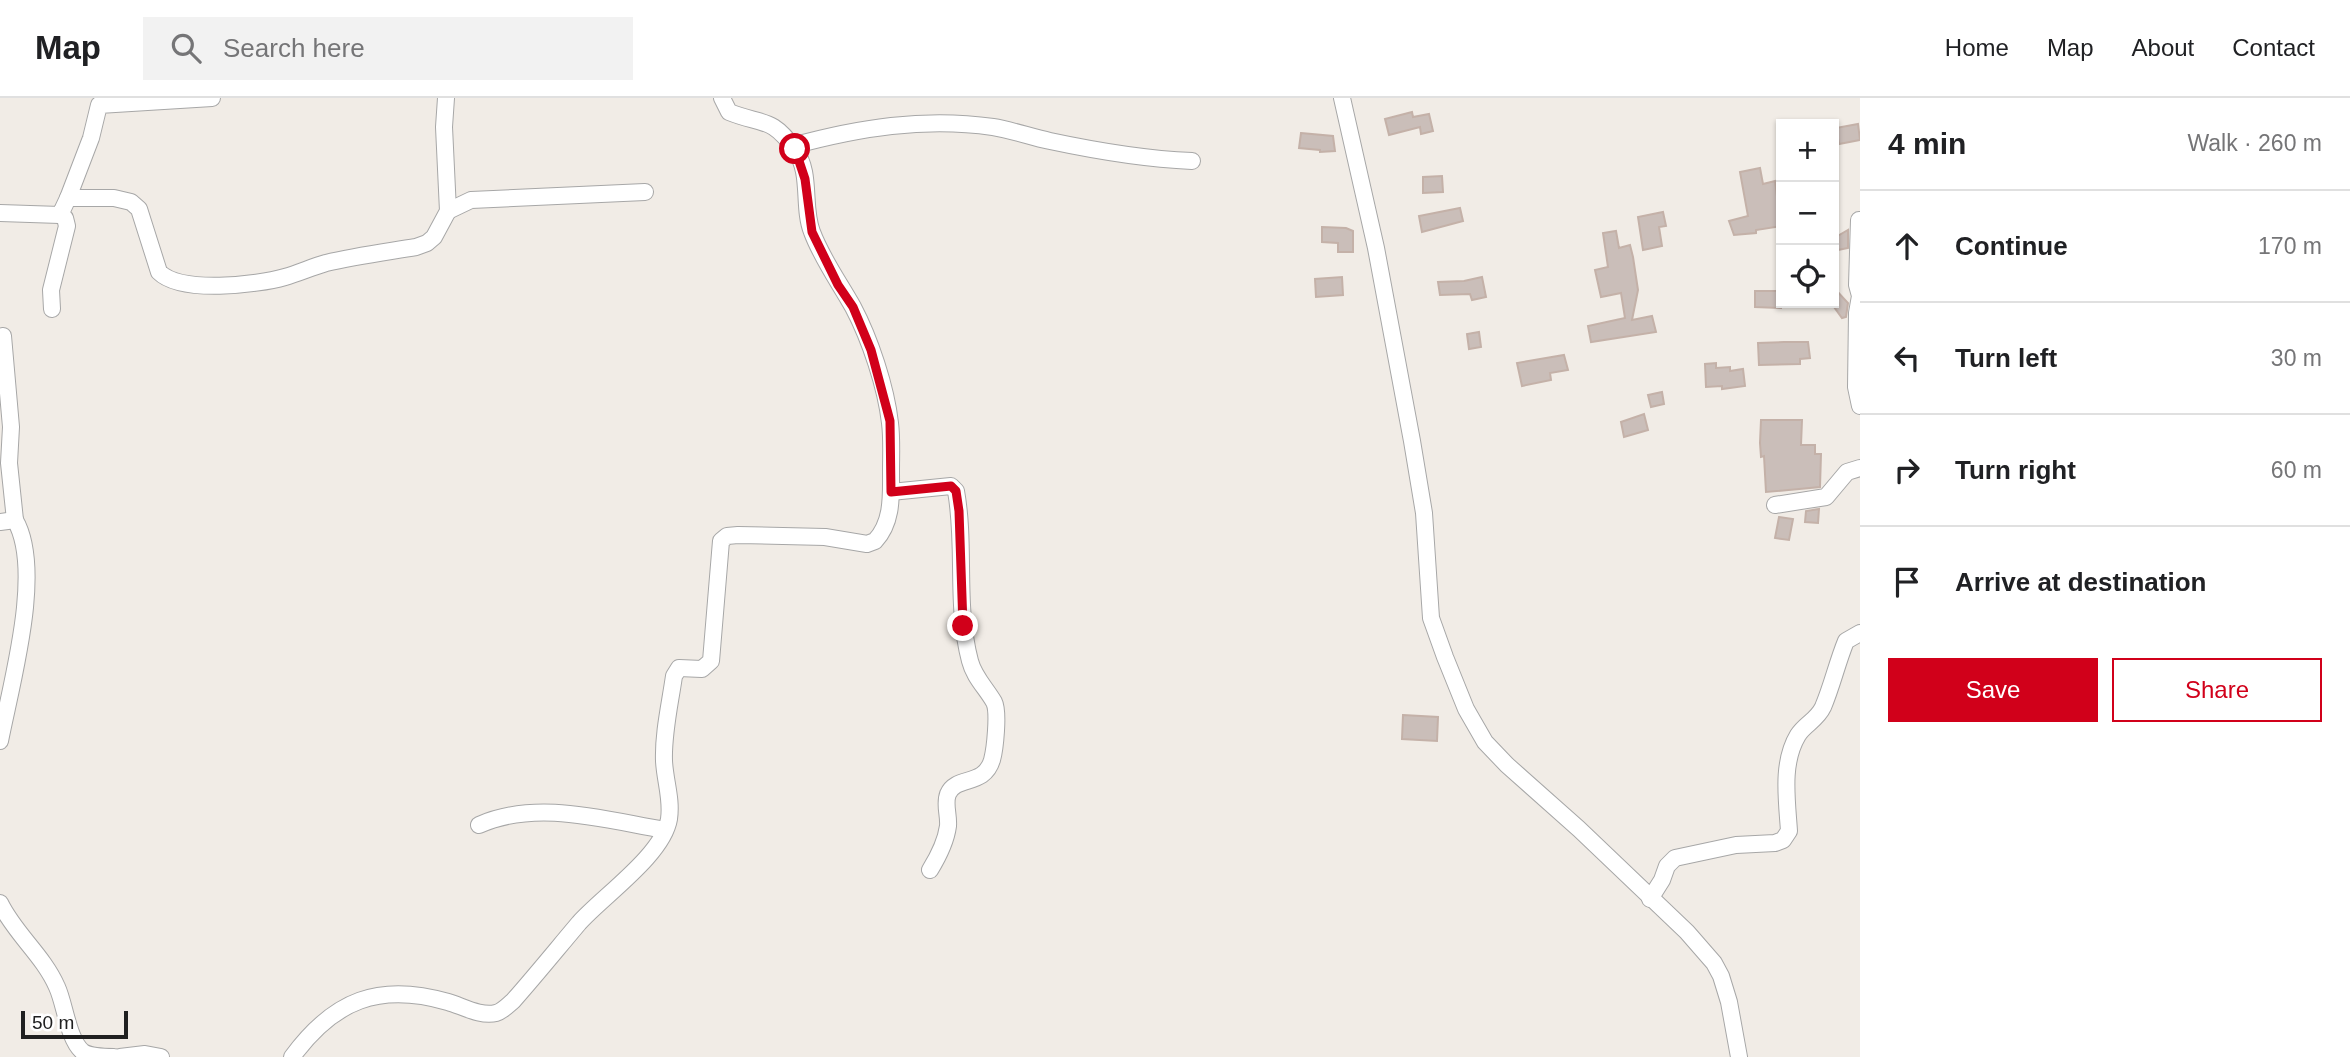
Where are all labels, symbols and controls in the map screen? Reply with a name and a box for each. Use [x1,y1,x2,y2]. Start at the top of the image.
search box [143,17,633,80]
text: Map [35,29,101,66]
icon: search [167,29,205,67]
text: Search here [223,33,365,63]
text: Home [1945,34,2009,61]
text: Map [2047,34,2094,61]
text: About [2132,34,2194,61]
text: Contact [2232,34,2315,61]
map controls [1776,119,1839,308]
button: + [1776,119,1839,182]
text: 4 min [1888,127,1966,160]
text: Walk · 260 m [2187,130,2322,156]
route start [779,133,810,164]
button: − [1776,182,1839,245]
icon: ahead [1888,227,1926,265]
text: Continue [1955,231,2068,261]
text: 170 m [2258,233,2322,259]
button: locate [1776,245,1839,308]
icon: left [1888,339,1926,377]
text: Turn left [1955,343,2057,373]
text: 30 m [2271,345,2322,371]
icon: right [1888,451,1926,489]
text: Turn right [1955,455,2076,485]
text: 60 m [2271,457,2322,483]
icon: arrive [1888,563,1926,601]
text: Arrive at destination [1955,567,2206,597]
route end [947,610,978,641]
button: Save [1888,658,2098,722]
button: Share [2112,658,2322,722]
scale bar [21,1008,128,1040]
text: 50 m [32,1012,74,1033]

